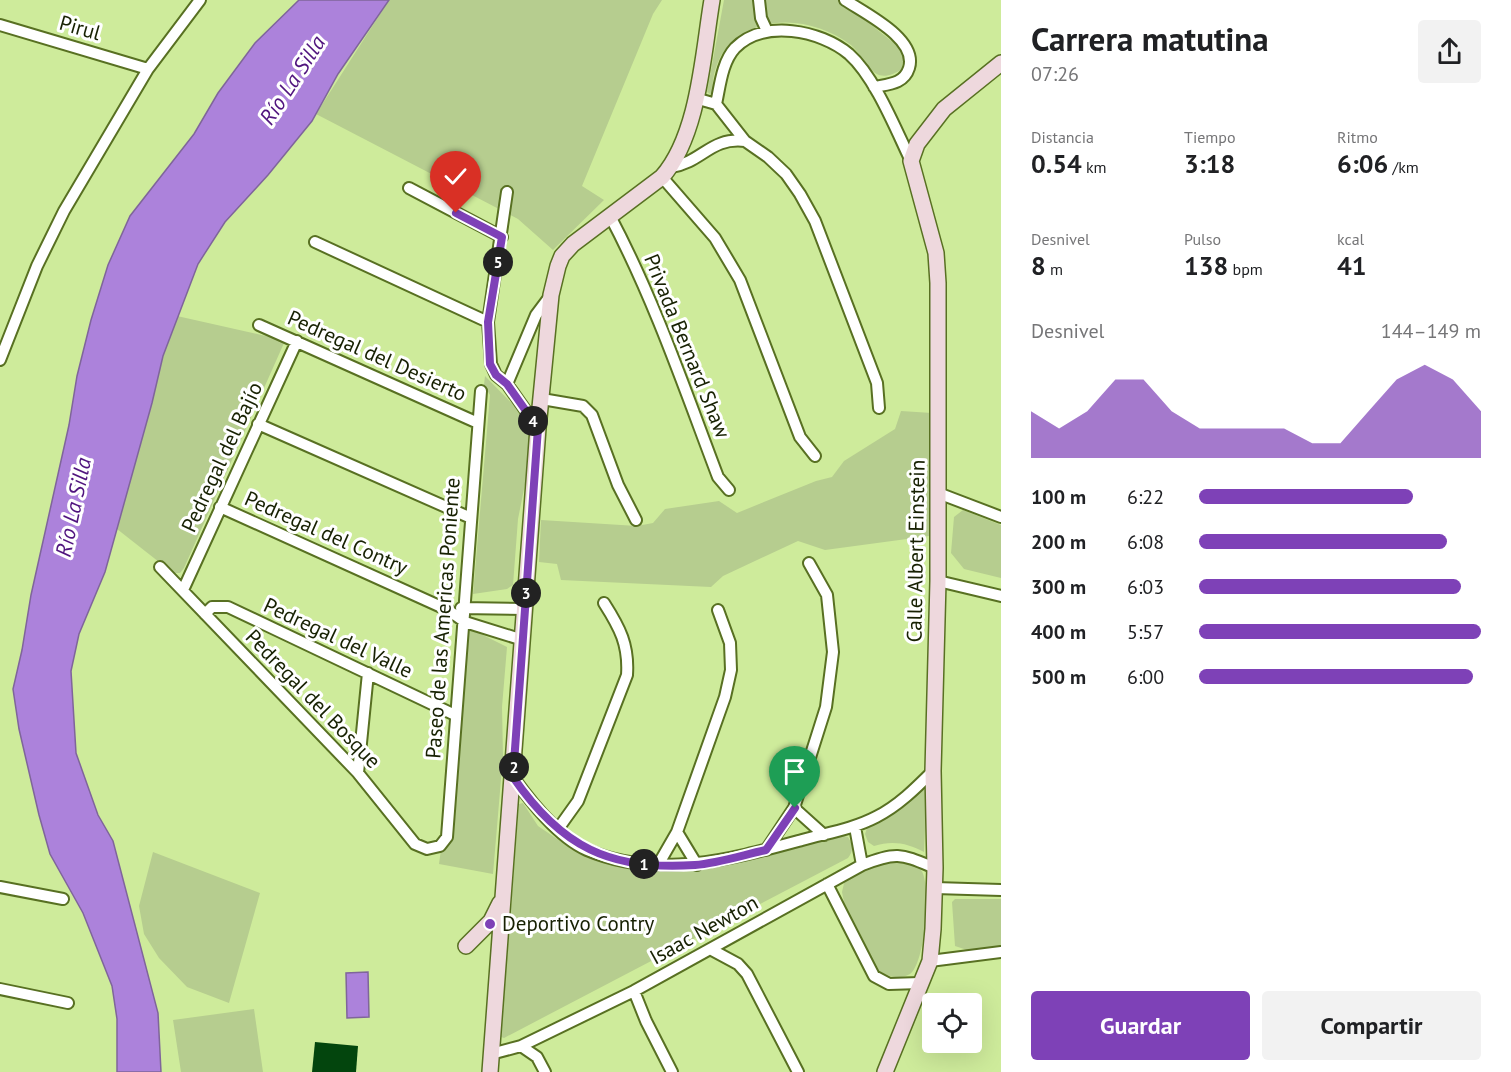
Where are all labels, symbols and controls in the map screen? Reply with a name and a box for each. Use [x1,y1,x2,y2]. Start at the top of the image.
street label: Pirul [56,9,104,46]
text: Carrera matutina [1031,17,1269,60]
button: share [1418,20,1481,83]
water label: Río La Silla [253,30,331,130]
text: 07:26 [1031,61,1079,87]
text: Distancia [1031,127,1094,147]
text: Tiempo [1184,127,1236,147]
text: Ritmo [1337,127,1378,147]
text: 0.54 [1031,147,1082,180]
text: 3:18 [1184,147,1235,180]
text: 6:06 [1337,147,1388,180]
pin [430,151,481,213]
text: km [1082,157,1107,177]
text: /km [1388,157,1419,177]
icon: check [439,160,472,193]
text: Desnivel [1031,229,1090,249]
text: Pulso [1184,229,1221,249]
text: kcal [1337,229,1364,249]
pin: 5 [483,247,513,277]
text: 8 [1031,249,1046,282]
text: 138 [1184,249,1228,282]
text: 41 [1337,249,1366,282]
street label: Privada Bernard Shaw [638,250,737,442]
text: 5 [493,252,503,272]
text: m [1046,259,1063,279]
text: bpm [1228,259,1263,279]
street label: Pedregal del Desierto [283,304,471,407]
text: Desnivel [1031,318,1104,344]
text: 144–149 m [1381,318,1481,344]
street label: Pedregal del Bajío [175,377,268,536]
pin: 4 [518,406,548,436]
text: 4 [528,411,538,431]
water label: Río La Silla [49,455,97,559]
street label: Calle Albert Einstein [900,459,931,643]
street label: Paseo de las Americas Poniente [419,477,466,759]
street label: Pedregal del Contry [240,484,412,581]
text: 100 m [1031,484,1086,510]
text: 6:22 [1127,484,1164,510]
text: 200 m [1031,529,1086,555]
text: 6:08 [1127,529,1164,555]
text: 300 m [1031,574,1086,600]
text: 6:03 [1127,574,1164,600]
pin: 3 [511,578,541,608]
text: 3 [521,583,531,603]
street label: Pedregal del Valle [259,591,417,684]
text: 400 m [1031,619,1086,645]
text: 5:57 [1127,619,1164,645]
street label: Pedregal del Bosque [240,623,387,774]
text: 500 m [1031,664,1086,690]
text: 6:00 [1127,664,1164,690]
pin [769,746,820,808]
pin: 2 [499,752,529,782]
icon: arrive [778,755,811,788]
text: 2 [509,757,519,777]
pin: 1 [629,849,659,879]
text: 1 [639,854,649,874]
street label: Isaac Newton [645,889,763,970]
place label: Deportivo Contry [502,910,655,937]
marker: Deportivo Contry [483,917,497,931]
button: Guardar [1031,991,1250,1060]
button: Compartir [1262,991,1481,1060]
map controls [922,993,982,1053]
button: locate [922,993,982,1053]

